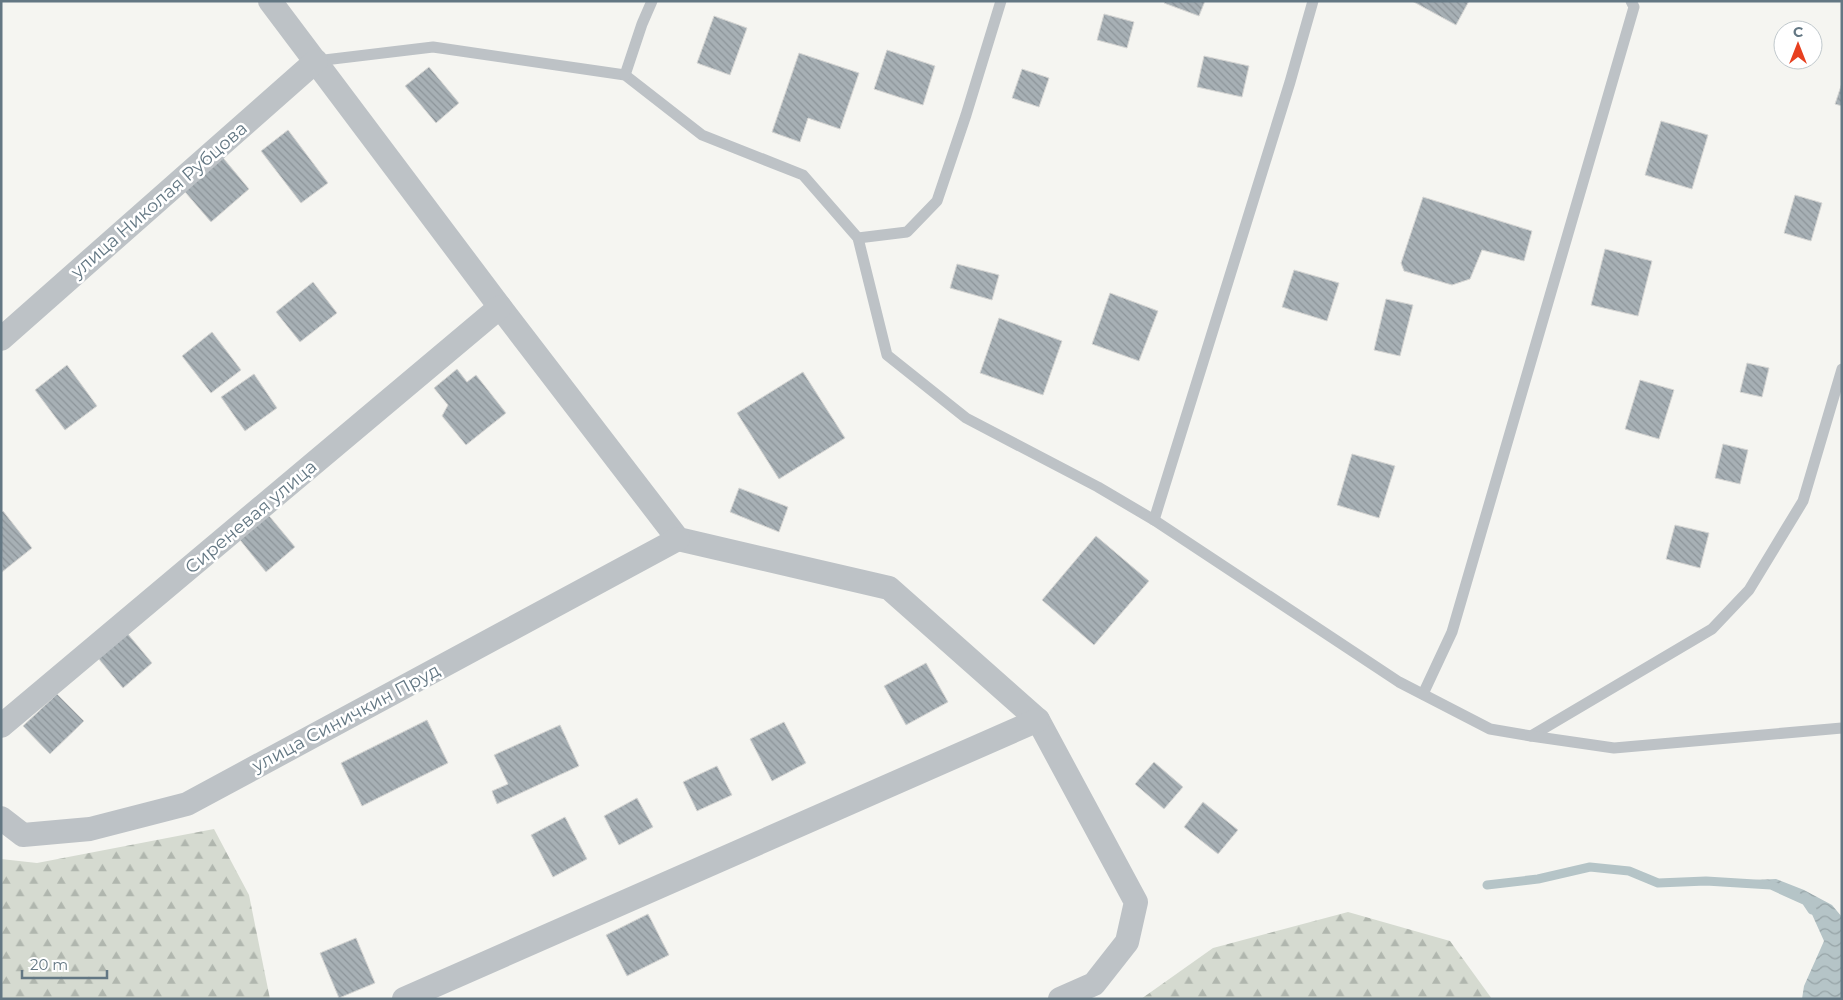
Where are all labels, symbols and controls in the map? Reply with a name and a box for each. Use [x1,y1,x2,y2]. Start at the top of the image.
north arrow [1773,20,1823,70]
text: С [1793,23,1803,41]
street label: улица Николая Рубцова [65,117,252,283]
street label: Сиреневая улица [181,455,321,579]
street label: улица Синичкин Пруд [247,659,444,777]
scale bar [22,948,108,980]
text: 20 m [30,955,68,974]

